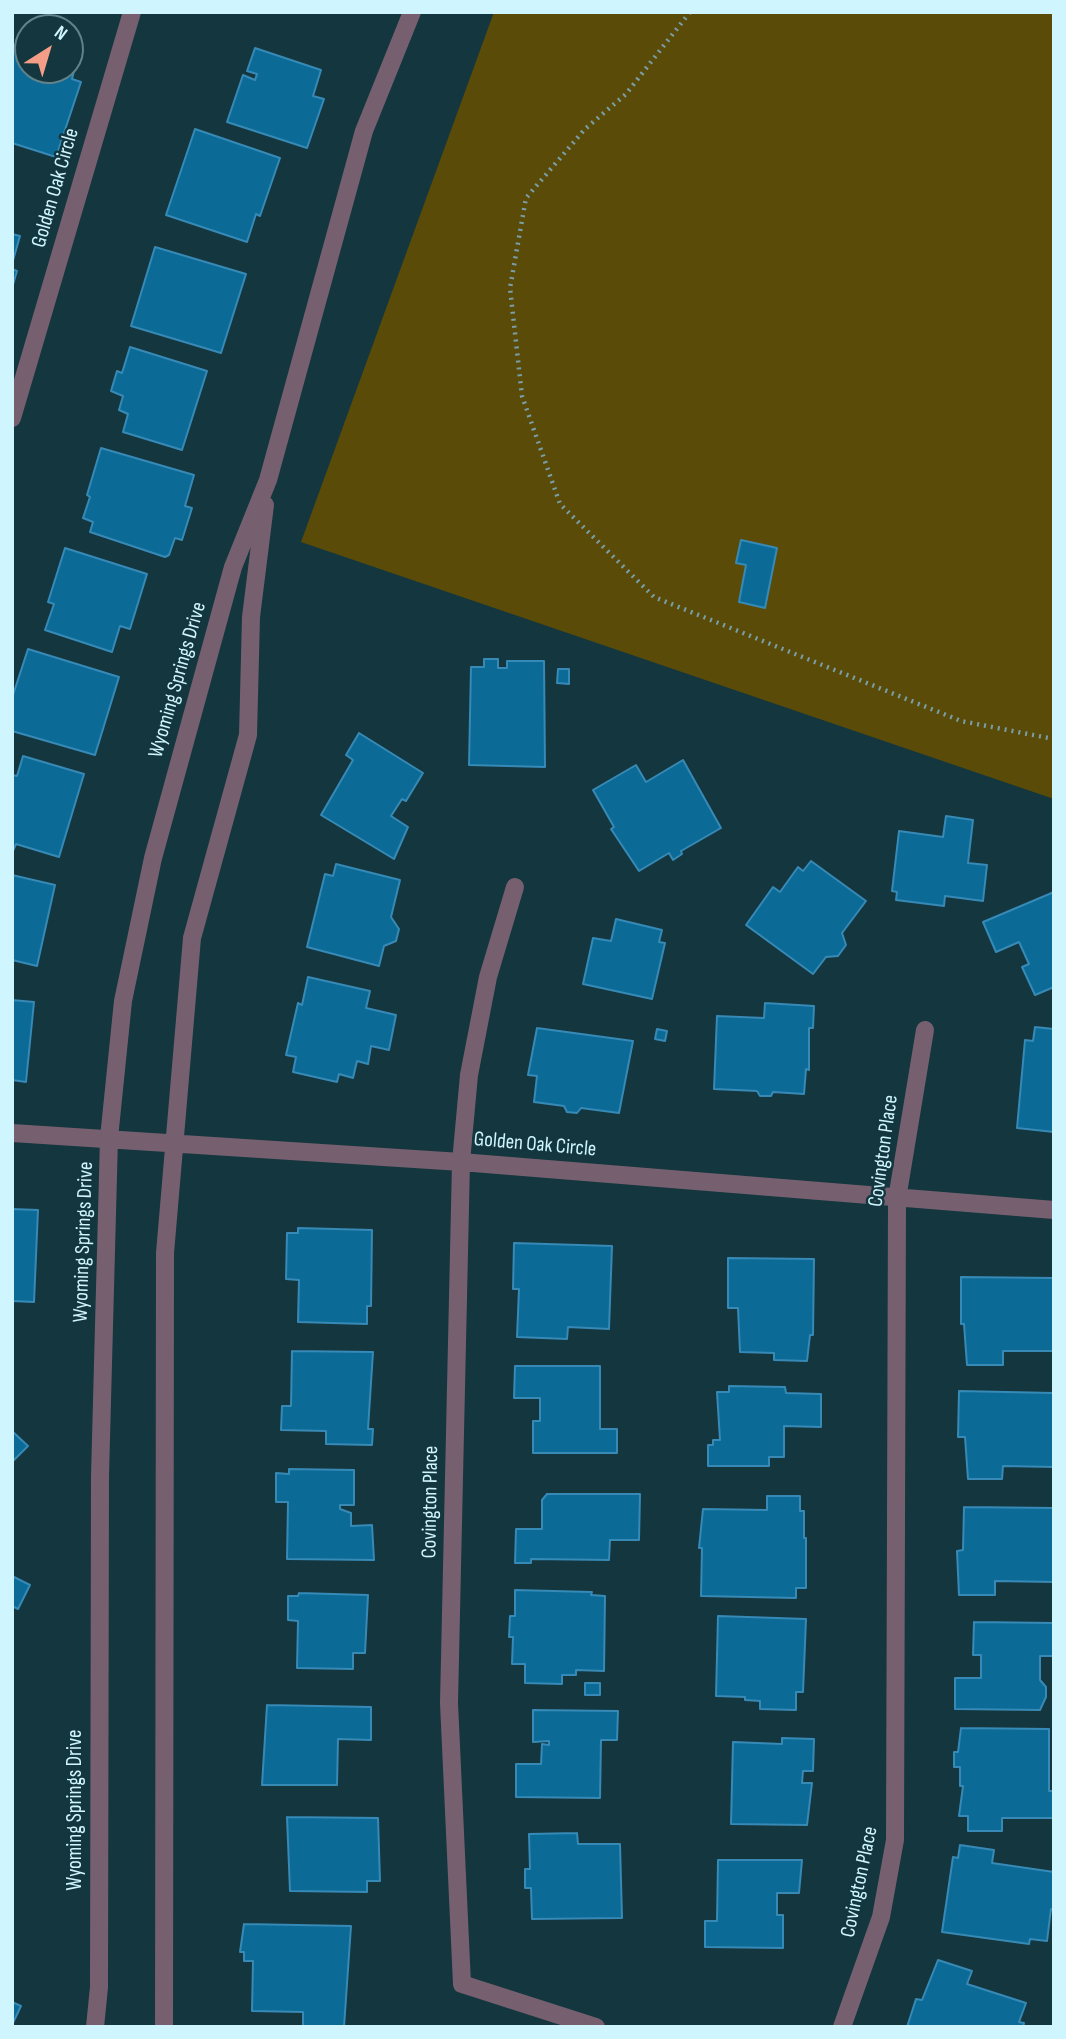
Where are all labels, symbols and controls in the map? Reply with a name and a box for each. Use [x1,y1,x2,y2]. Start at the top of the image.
north arrow [14,14,84,84]
text: N [50,21,72,46]
street label: Golden Oak Circle [27,126,85,250]
street label: Wyoming Springs Drive [144,599,212,761]
street label: Covington Place [864,1093,904,1209]
street label: Golden Oak Circle [473,1127,597,1163]
street label: Wyoming Springs Drive [69,1161,99,1323]
street label: Covington Place [417,1445,445,1559]
street label: Wyoming Springs Drive [63,1730,89,1890]
street label: Covington Place [836,1824,884,1940]

